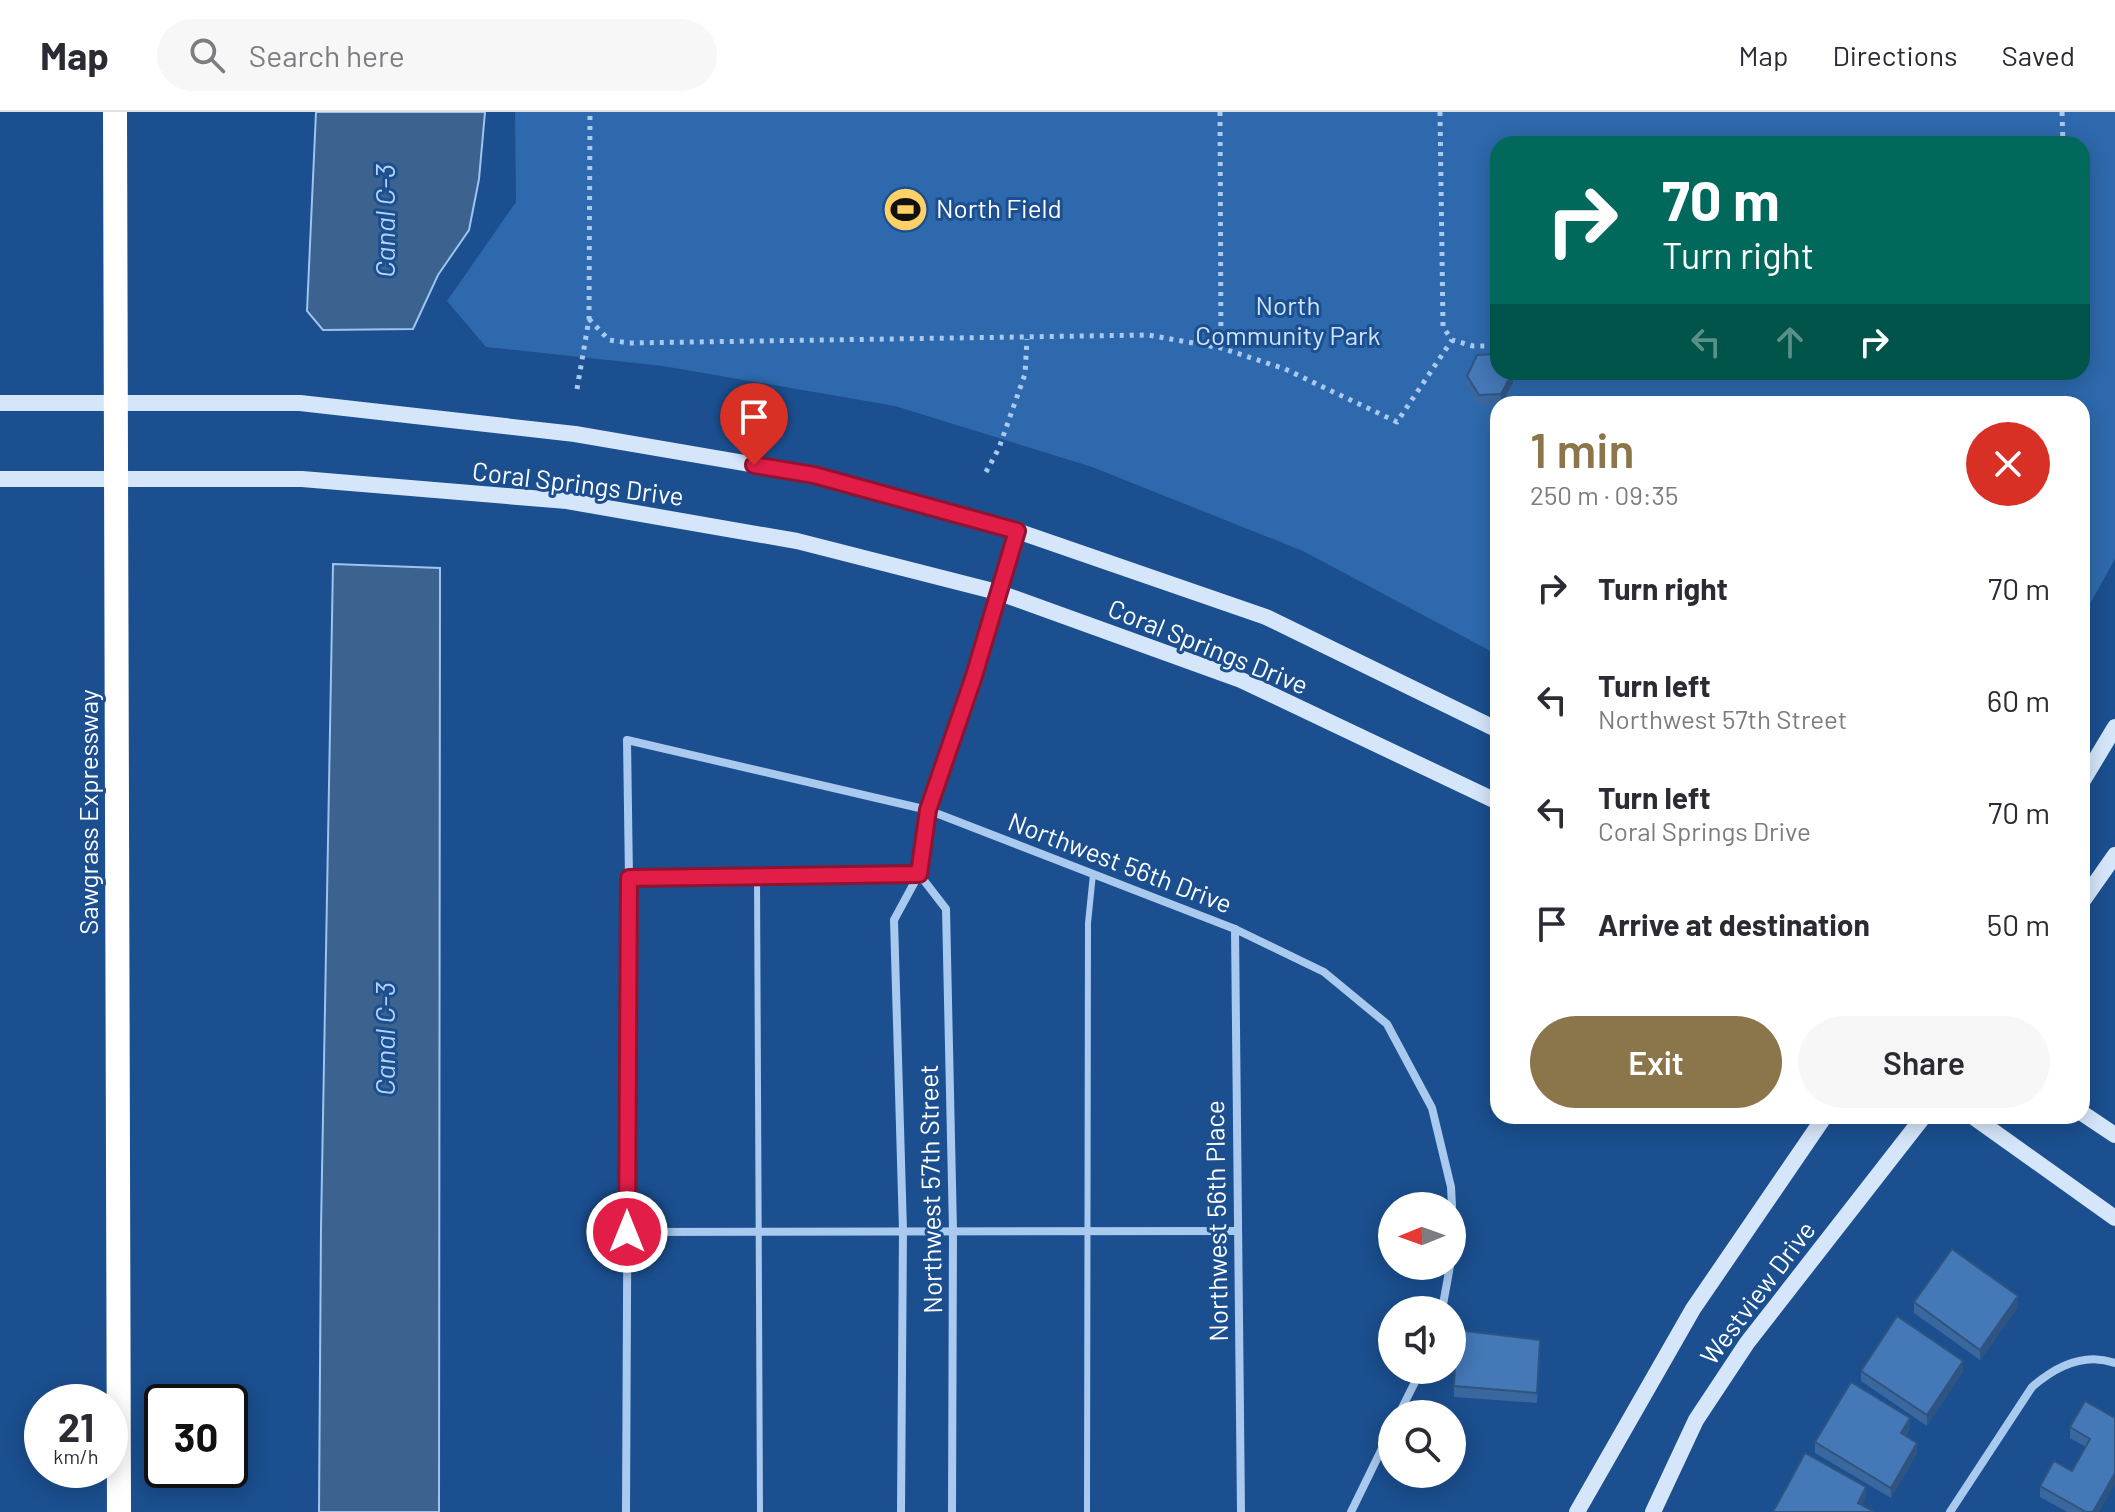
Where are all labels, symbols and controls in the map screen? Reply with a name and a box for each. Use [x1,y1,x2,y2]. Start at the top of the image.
search box [157,19,717,91]
text: Map [40,32,109,78]
icon: search [185,33,229,77]
text: Search here [249,37,405,73]
text: Map [1739,38,1788,72]
text: Directions [1832,38,1958,72]
text: Saved [2002,38,2075,72]
water label: Canal C-3 [367,164,401,278]
text: 70 m [1662,165,1780,232]
icon: right [1530,168,1634,272]
sports icon: North Field [881,185,929,233]
place label: North Field [936,192,1062,223]
text: Turn right [1662,233,1814,276]
park label: North Community Park [1195,289,1381,350]
icon: left [1684,320,1728,364]
icon: ahead [1768,320,1812,364]
icon: right [1852,320,1896,364]
pin [720,383,788,465]
icon: arrive [732,395,776,439]
text: 1 min [1530,420,1635,478]
button: close [1966,422,2050,506]
street label: Coral Springs Drive [471,454,686,511]
text: 250 m · 09:35 [1530,479,1678,510]
icon: right [1530,566,1574,610]
text: Turn right [1598,570,1728,606]
text: 70 m [1988,570,2050,606]
street label: Coral Springs Drive [1104,591,1313,700]
text: Turn left [1598,667,1711,703]
icon: left [1530,678,1574,722]
text: 60 m [1987,682,2050,718]
street label: Sawgrass Expressway [72,689,103,935]
text: Northwest 57th Street [1598,703,1847,734]
text: Turn left [1598,779,1711,815]
icon: left [1530,790,1574,834]
text: 70 m [1988,794,2050,830]
street label: Northwest 56th Drive [1004,805,1237,919]
text: Coral Springs Drive [1598,815,1811,846]
icon: arrive [1530,902,1574,946]
text: Arrive at destination [1598,906,1870,942]
text: 50 m [1987,906,2050,942]
water label: Canal C-3 [367,982,401,1096]
button: Exit [1530,1016,1782,1108]
button: Share [1798,1016,2050,1108]
street label: Northwest 57th Street [912,1064,947,1314]
street label: Northwest 56th Place [1198,1100,1233,1342]
position arrow [585,1190,669,1274]
north arrow [1378,1192,1466,1280]
map controls [1378,1192,1466,1488]
street label: Westview Drive [1693,1214,1821,1370]
button: sound [1378,1296,1466,1384]
speed limit sign: 30 [144,1384,248,1488]
button: search [1378,1400,1466,1488]
text: 21 [58,1402,94,1450]
text: km/h [53,1444,99,1468]

